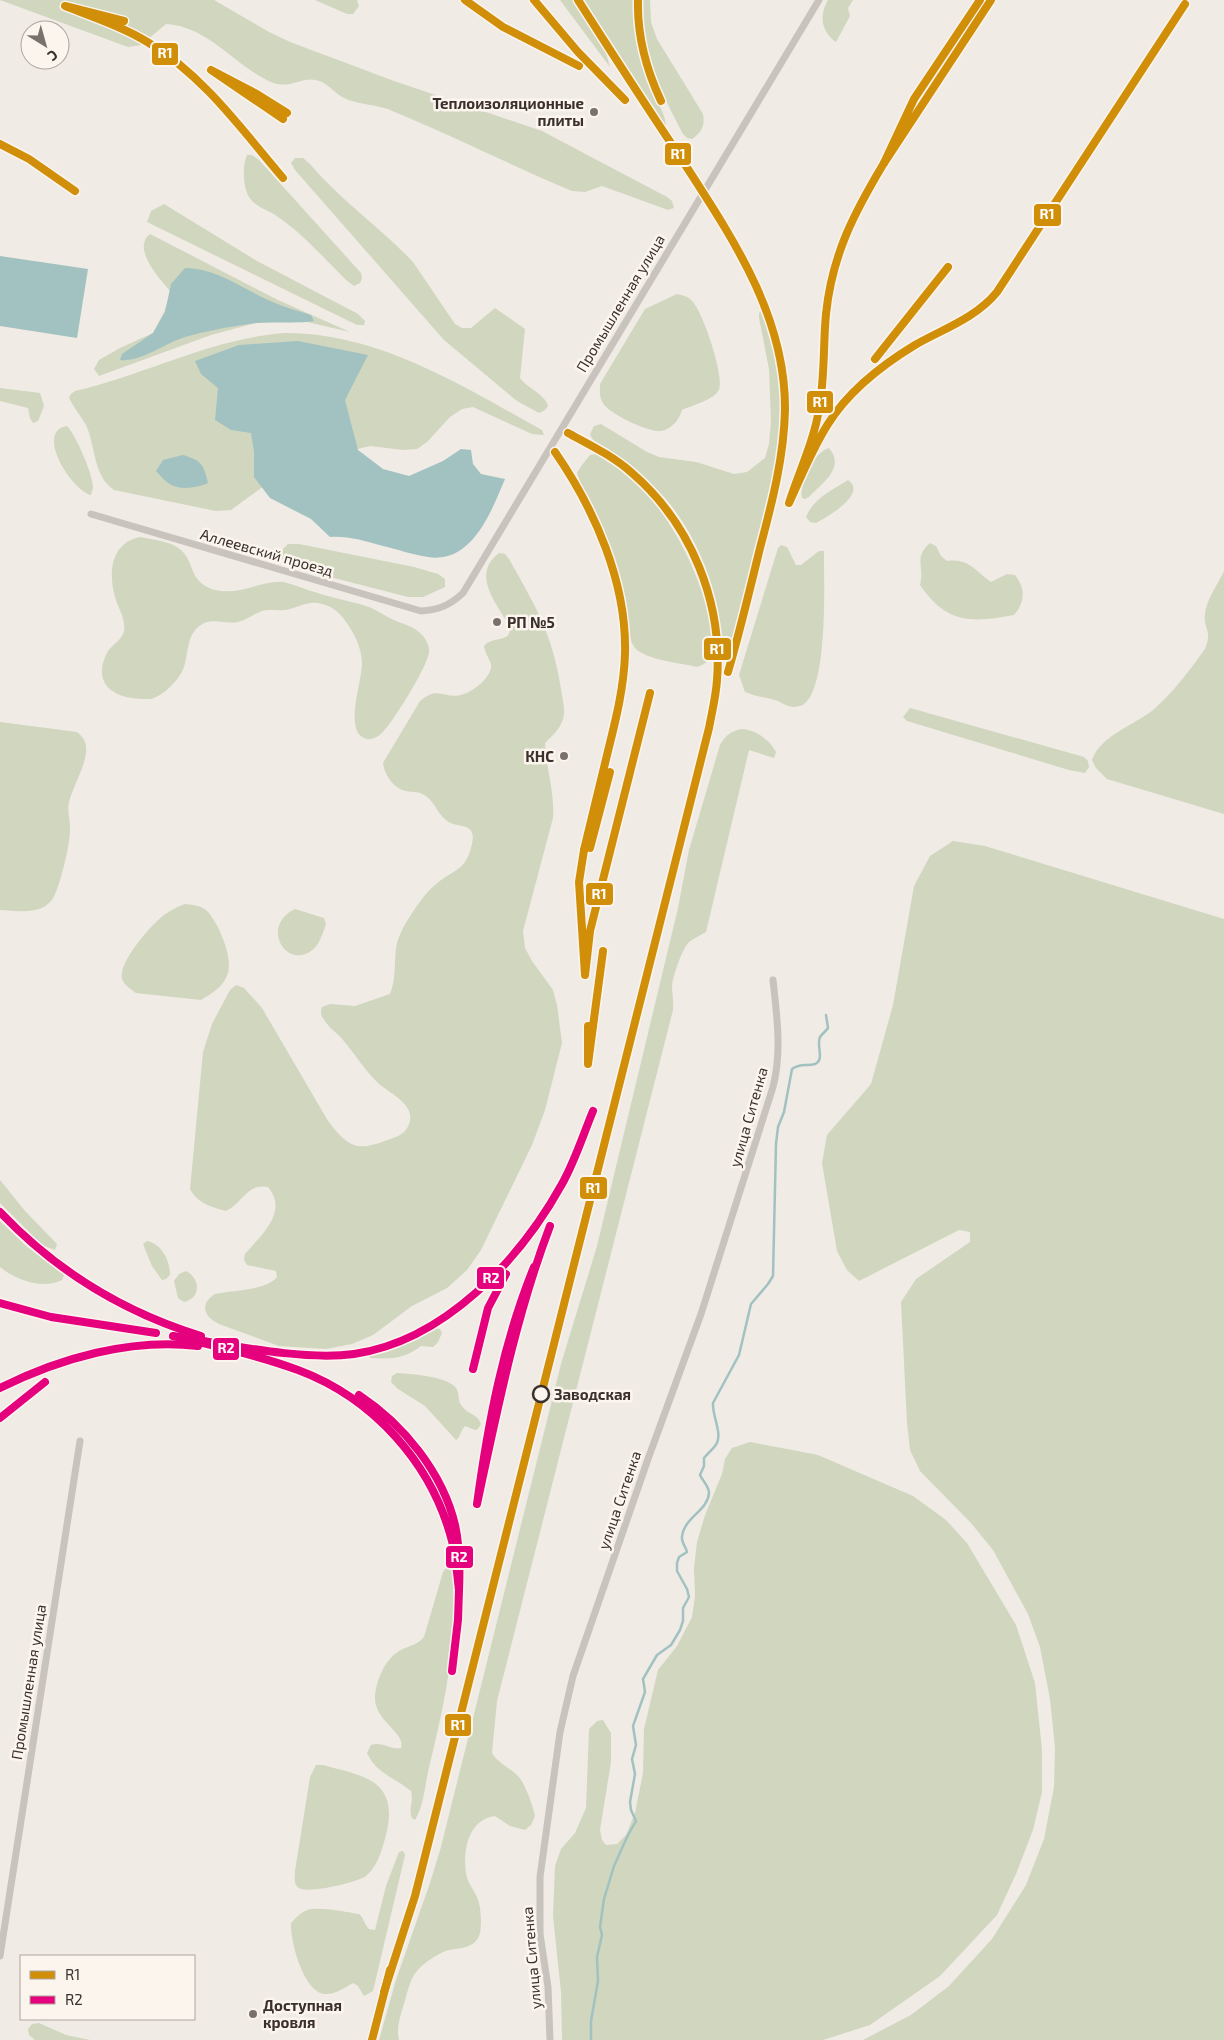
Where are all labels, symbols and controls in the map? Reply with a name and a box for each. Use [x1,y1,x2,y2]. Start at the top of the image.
north arrow [20,20,70,70]
line badge: R1 [151,42,179,66]
text: R1 [157,44,173,61]
text: С [45,47,62,65]
place label: Теплоизоляционные плиты [432,94,584,129]
marker: Теплоизоляционные плиты [588,106,600,118]
line badge: R1 [664,142,692,166]
text: R1 [670,145,686,162]
line badge: R1 [1033,203,1062,227]
text: R1 [1039,205,1055,222]
street label: Промышленная улица [572,231,669,375]
line badge: R1 [806,390,834,414]
text: R1 [812,393,828,410]
street label: Аллеевский проезд [199,524,336,580]
place label: РП №5 [507,613,555,631]
marker: РП №5 [491,616,503,628]
line badge: R1 [703,637,732,661]
text: R1 [709,640,725,657]
place label: КНС [525,747,554,765]
marker: КНС [558,750,570,762]
line badge: R1 [585,882,614,906]
text: R1 [591,885,607,902]
street label: улица Ситенка [725,1065,772,1169]
line badge: R1 [579,1176,608,1200]
text: R1 [585,1179,601,1196]
line badge: R2 [476,1266,505,1290]
text: R2 [482,1269,500,1286]
line badge: R2 [212,1337,240,1361]
text: R2 [217,1339,235,1356]
marker: Заводская [532,1385,550,1403]
place label: Заводская [554,1385,631,1403]
street label: улица Ситенка [594,1448,645,1552]
line badge: R2 [445,1545,474,1569]
text: R2 [450,1548,468,1565]
street label: Промышленная улица [7,1603,50,1761]
line badge: R1 [444,1713,472,1737]
text: R1 [450,1716,466,1733]
street label: улица Ситенка [518,1906,545,2010]
legend [20,1955,195,2020]
text: R1 [65,1965,80,1983]
text: R2 [65,1990,83,2008]
place label: Доступная кровля [263,1996,342,2031]
marker: Доступная кровля [247,2008,259,2020]

